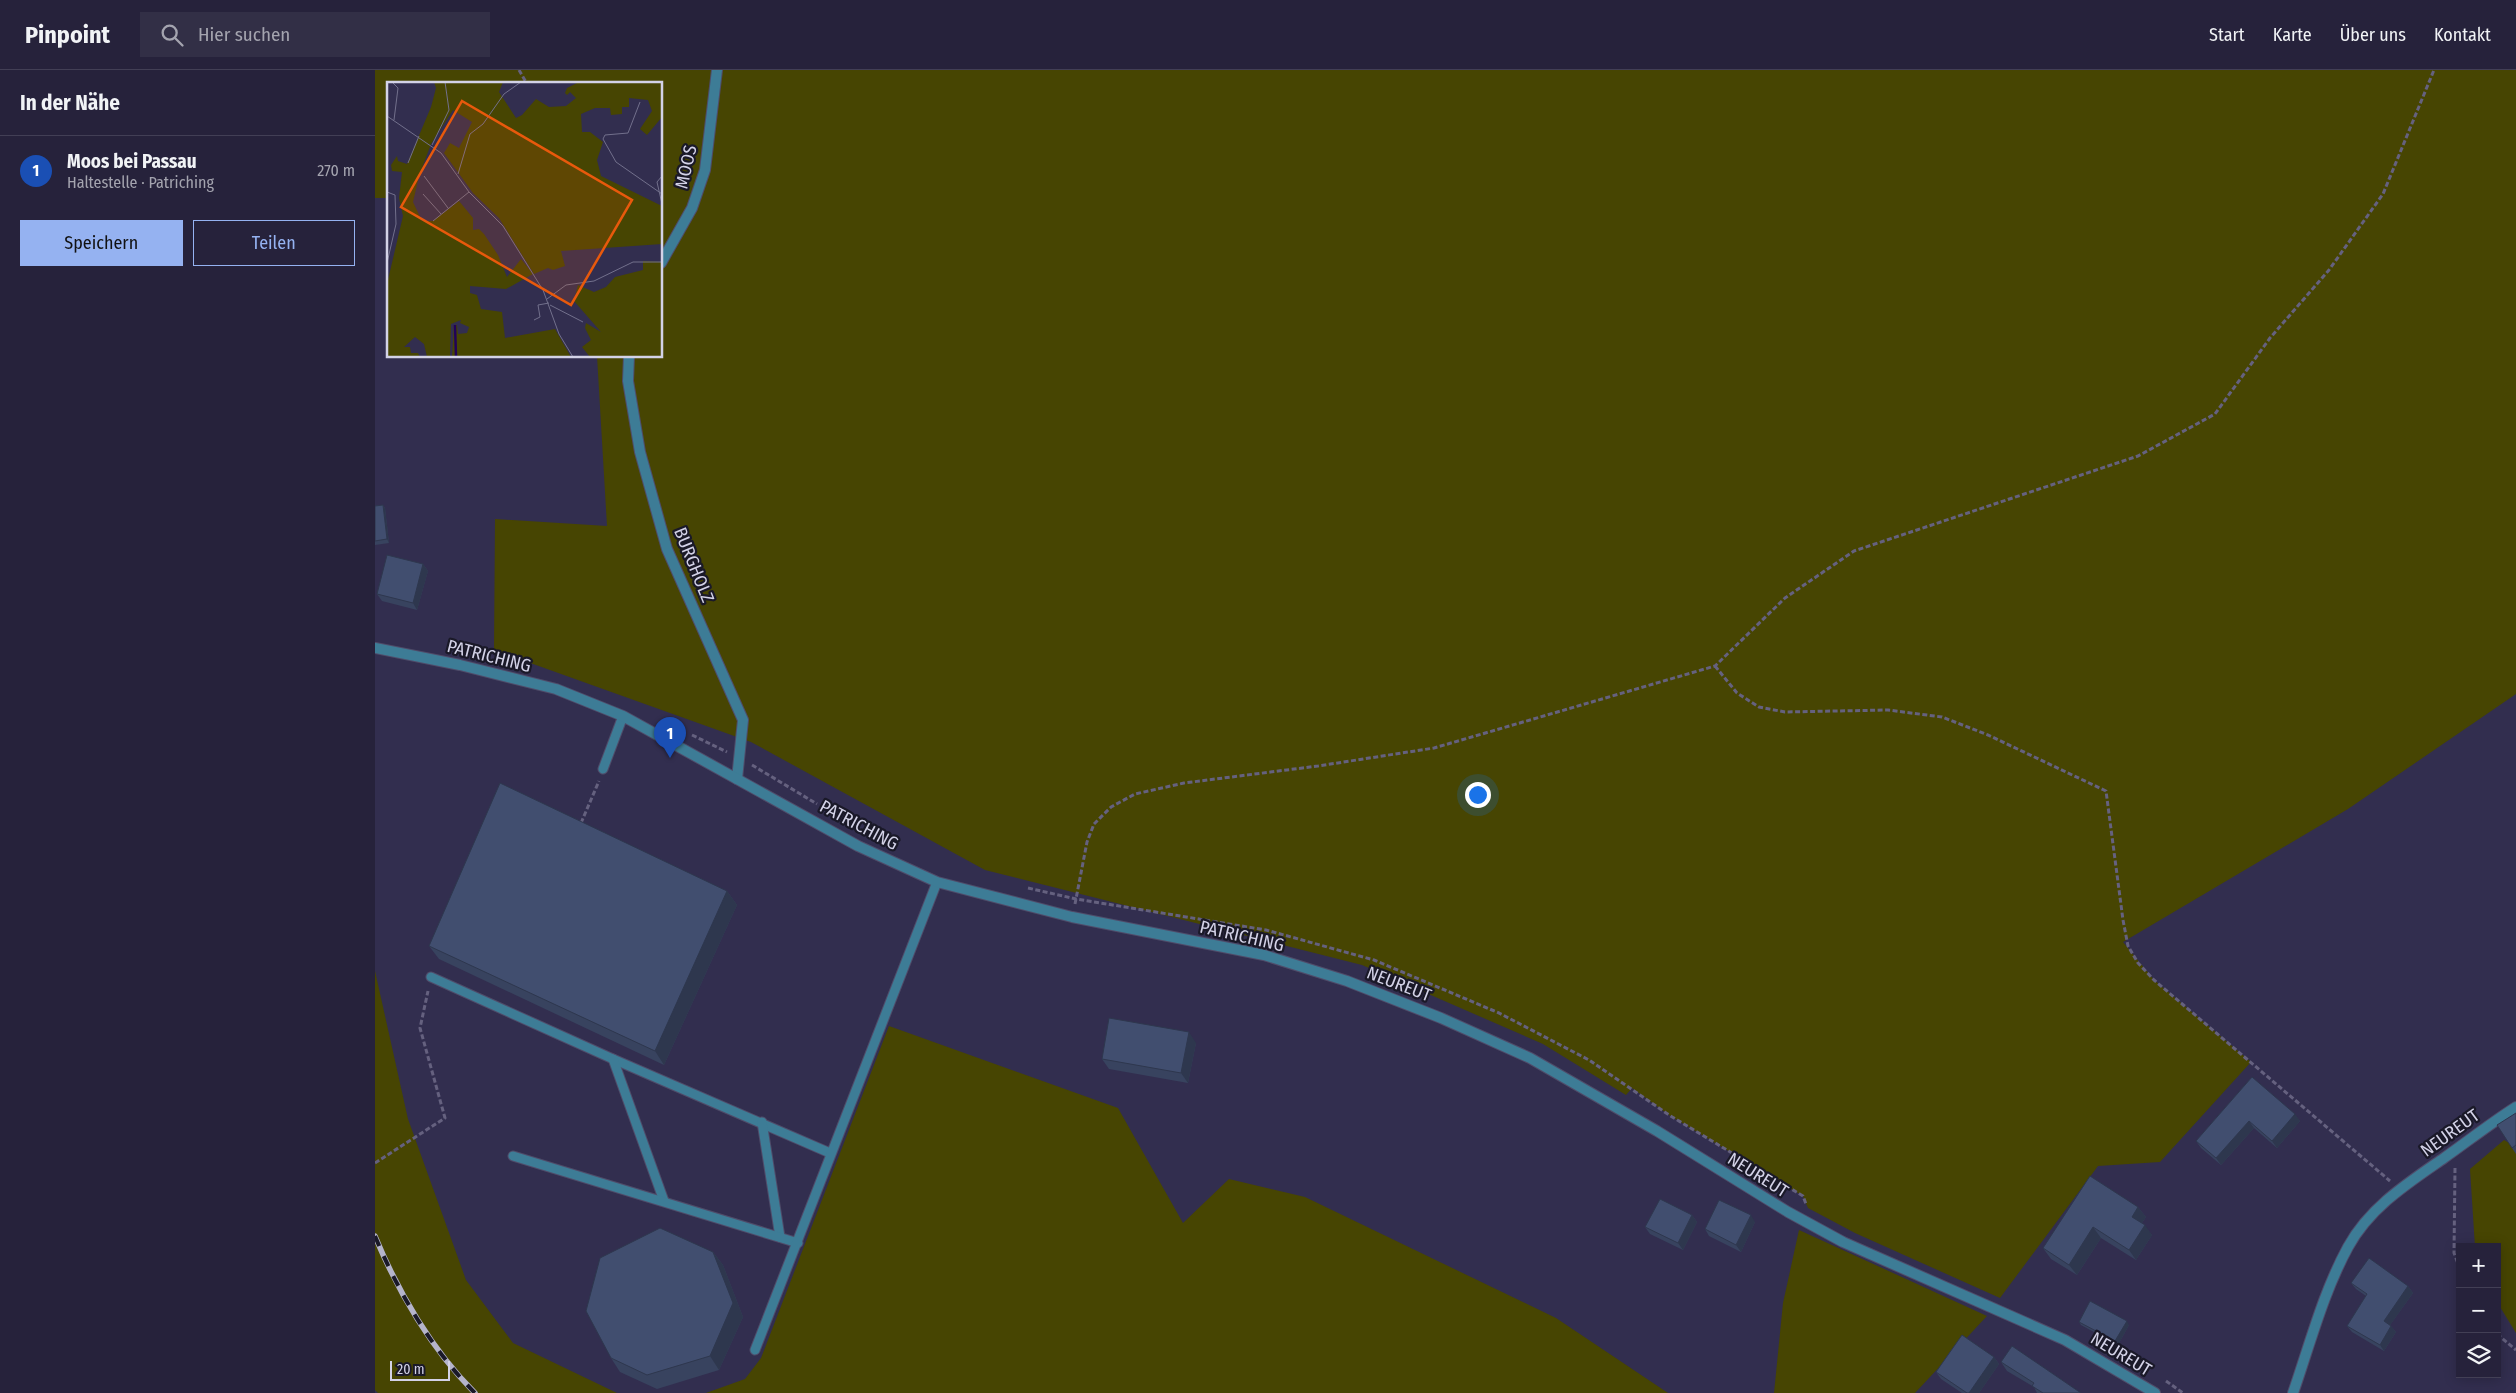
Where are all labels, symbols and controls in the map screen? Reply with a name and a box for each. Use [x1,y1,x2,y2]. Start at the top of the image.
search box [140,12,490,57]
text: Pinpoint [25,21,110,49]
icon: search [158,21,186,49]
text: Hier suchen [198,23,290,46]
text: Start [2209,24,2245,46]
text: Karte [2273,24,2312,46]
text: Über uns [2340,24,2406,46]
text: Kontakt [2434,24,2491,46]
inset map [387,82,663,358]
text: In der Nähe [20,90,120,116]
street label: MOOS [670,143,702,191]
text: Moos bei Passau [67,150,197,173]
text: 1 [33,161,39,180]
text: 270 m [317,161,355,180]
text: Haltestelle · Patriching [67,173,214,192]
button: Speichern [20,220,183,266]
button: Teilen [193,220,355,266]
street label: BURGHOLZ [669,524,719,606]
street label: PATRICHING [445,635,533,677]
pin: 1 [654,717,686,758]
your location [1465,782,1491,808]
street label: PATRICHING [816,795,902,855]
street label: PATRICHING [1198,916,1286,956]
street label: NEUREUT [1364,962,1435,1007]
street label: NEUREUT [2416,1104,2484,1162]
street label: NEUREUT [1724,1148,1793,1202]
map controls [2456,1243,2501,1378]
button: + [2456,1243,2501,1288]
button: − [2456,1288,2501,1333]
street label: NEUREUT [2087,1327,2156,1381]
button: layers [2456,1333,2501,1378]
scale bar [390,1358,450,1381]
text: 20 m [397,1361,425,1378]

